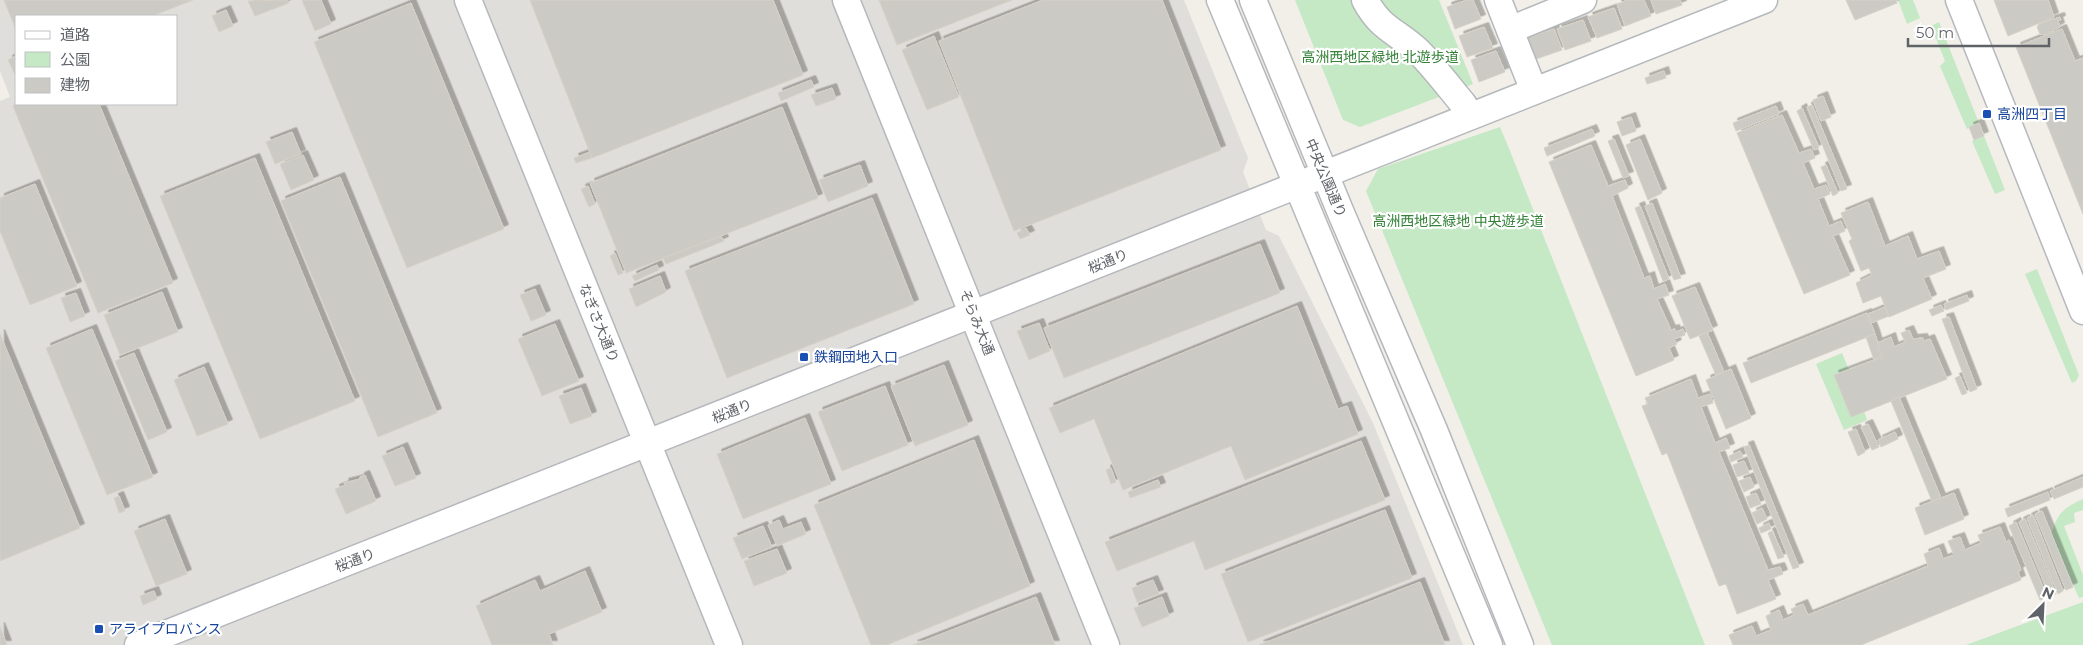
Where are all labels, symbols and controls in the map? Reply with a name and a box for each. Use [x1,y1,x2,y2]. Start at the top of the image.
legend [15,15,178,105]
scale bar [1908,15,2049,47]
text: 50 m [1916,23,1954,42]
text: 道路 [60,25,90,44]
park label: 高洲西地区緑地 北遊歩道 [1301,48,1459,66]
text: 公園 [60,50,90,69]
text: 建物 [60,75,90,94]
place label: 高洲四丁目 [1997,105,2067,123]
marker: 高洲四丁目 [1981,108,1993,120]
street label: 中央公園通り [1301,136,1351,220]
park label: 高洲西地区緑地 中央遊歩道 [1372,212,1544,230]
street label: 桜通り [1085,245,1131,277]
street label: なぎさ大通り [575,281,623,365]
street label: そらみ大通 [956,286,998,358]
place label: 鉄鋼団地入口 [814,348,898,366]
marker: 鉄鋼団地入口 [798,351,810,363]
street label: 桜通り [709,395,755,427]
street label: 桜通り [332,544,378,576]
north arrow [2018,580,2068,630]
text: N [2039,583,2057,604]
place label: アライプロバンス [109,620,221,638]
marker: アライプロバンス [93,623,105,635]

